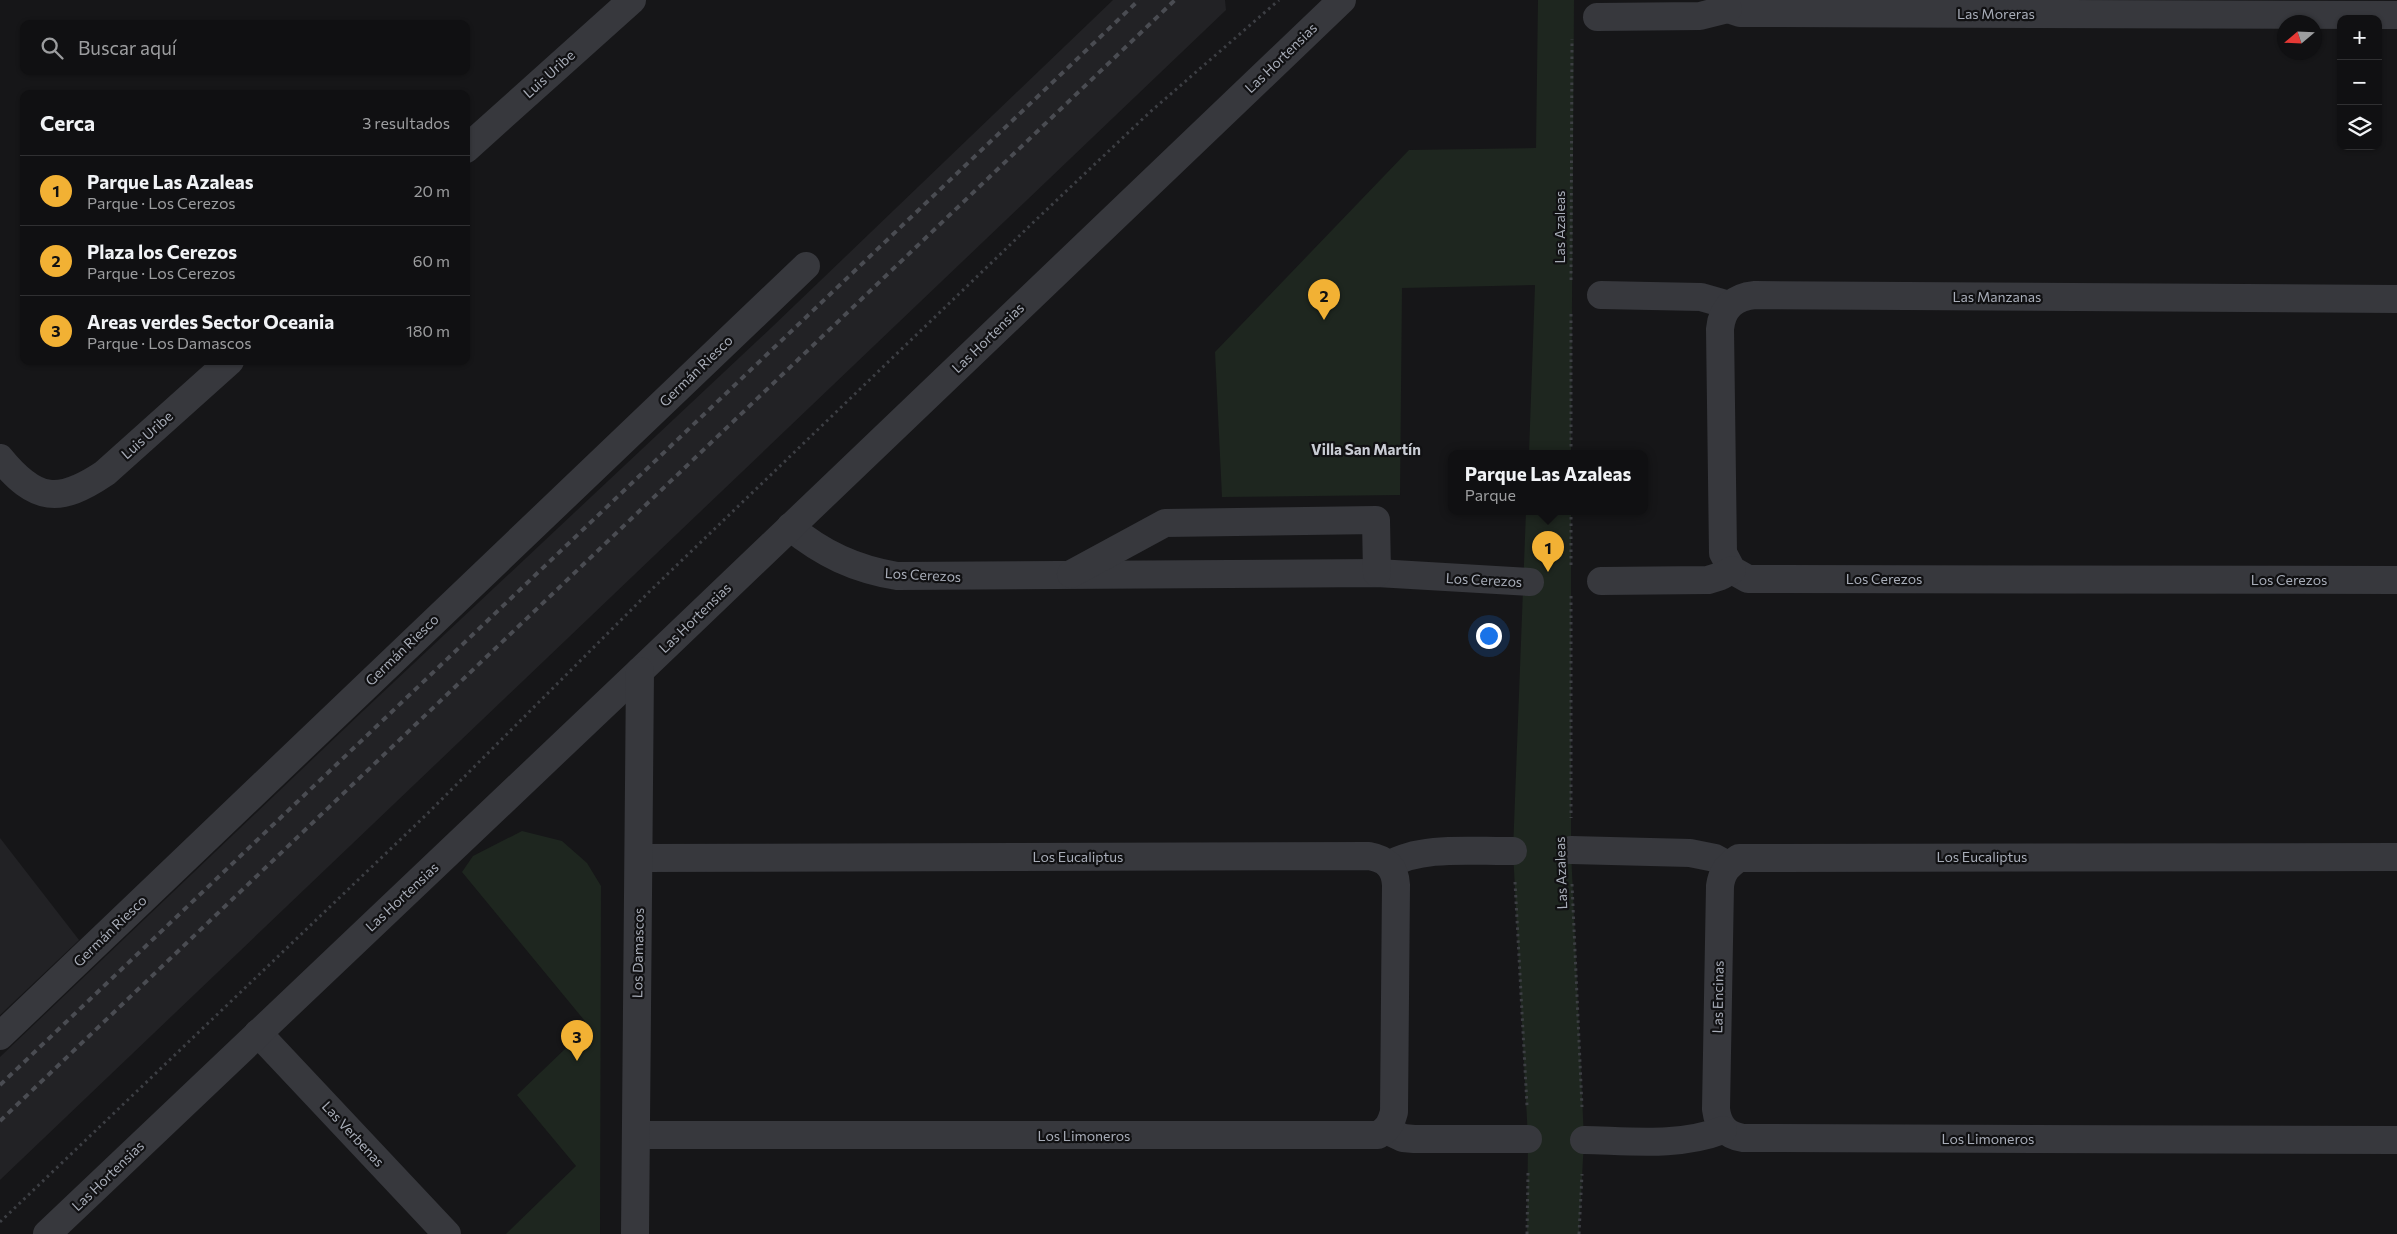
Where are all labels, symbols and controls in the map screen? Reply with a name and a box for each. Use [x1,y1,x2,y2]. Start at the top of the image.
street label: Las Moreras [1957,5,2035,22]
north arrow [2277,15,2322,60]
map controls [2337,15,2382,150]
button: + [2337,15,2382,60]
street label: Las Hortensias [1241,19,1320,96]
search box [20,20,470,75]
icon: search [38,34,66,62]
text: Buscar aquí [78,36,177,59]
street label: Luis Uribe [519,46,578,101]
button: − [2337,60,2382,105]
button: layers [2337,105,2382,150]
text: Cerca [40,110,95,135]
text: 3 resultados [362,113,450,132]
text: Parque Las Azaleas [87,170,254,193]
text: 1 [52,181,60,200]
text: 20 m [414,181,450,200]
street label: Las Azaleas [1551,191,1568,263]
text: Parque · Los Cerezos [87,193,236,212]
text: Plaza los Cerezos [87,240,237,263]
text: 2 [51,251,61,270]
text: 60 m [413,251,450,270]
text: Parque · Los Cerezos [87,263,236,282]
pin: 2 [1308,279,1340,320]
street label: Las Manzanas [1953,288,2042,305]
street label: Las Hortensias [948,299,1027,376]
text: Areas verdes Sector Oceania [87,310,334,333]
text: 3 [51,321,61,340]
text: 180 m [406,321,450,340]
street label: Germán Riesco [655,331,736,410]
text: Parque · Los Damascos [87,333,251,352]
street label: Luis Uribe [117,407,176,462]
district label: Villa San Martín [1311,440,1421,458]
popup [1448,450,1648,515]
text: Parque Las Azaleas [1465,462,1631,485]
text: Parque [1465,485,1516,504]
pin: 1 [1532,531,1564,572]
street label: Los Cerezos [884,564,962,585]
street label: Los Cerezos [1445,569,1523,590]
street label: Los Cerezos [1846,570,1922,587]
street label: Los Cerezos [2251,571,2327,588]
street label: Las Hortensias [655,579,734,656]
street label: Germán Riesco [361,610,442,689]
your location [1476,623,1502,649]
street label: Las Azaleas [1551,836,1570,910]
street label: Los Eucaliptus [1033,848,1123,865]
street label: Los Eucaliptus [1937,848,2027,865]
street label: Las Hortensias [362,859,442,935]
street label: Germán Riesco [69,891,150,970]
street label: Los Damascos [628,908,647,998]
street label: Las Encinas [1708,960,1727,1034]
pin: 3 [561,1020,593,1061]
street label: Las Verbenas [319,1097,388,1170]
street label: Los Limoneros [1038,1127,1130,1144]
street label: Los Limoneros [1942,1130,2034,1147]
street label: Las Hortensias [68,1137,147,1214]

